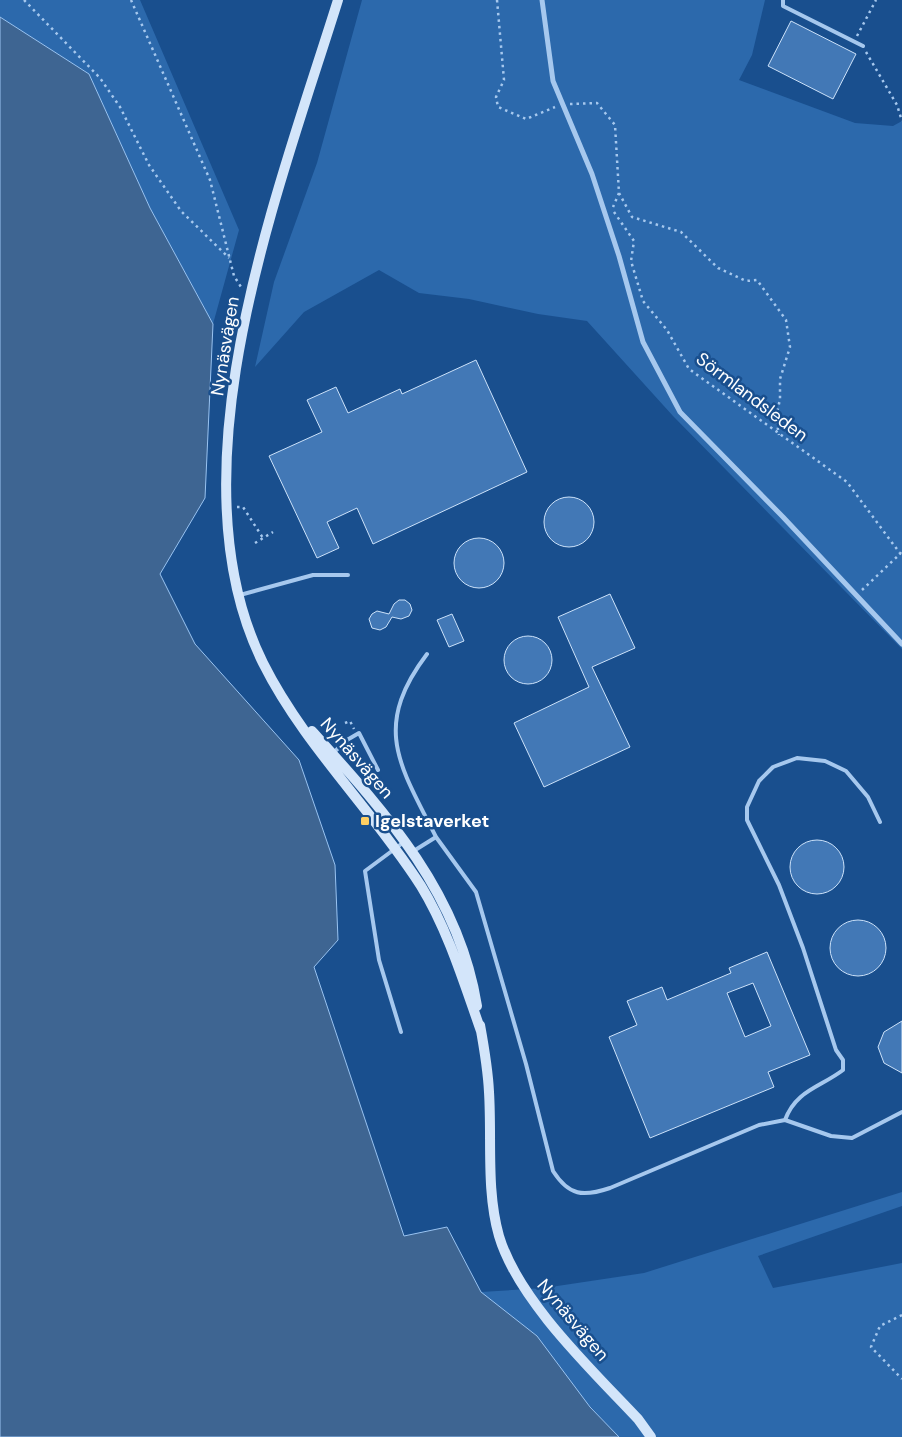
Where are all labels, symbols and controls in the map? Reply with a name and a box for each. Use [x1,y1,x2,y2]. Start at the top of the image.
street label: Nynäsvägen [205,295,245,397]
street label: Sörmlandsleden [691,347,813,447]
street label: Nynäsvägen [315,712,399,804]
place label: Igelstaverket [375,809,489,833]
marker: Igelstaverket [359,815,371,827]
street label: Nynäsvägen [532,1274,614,1366]

